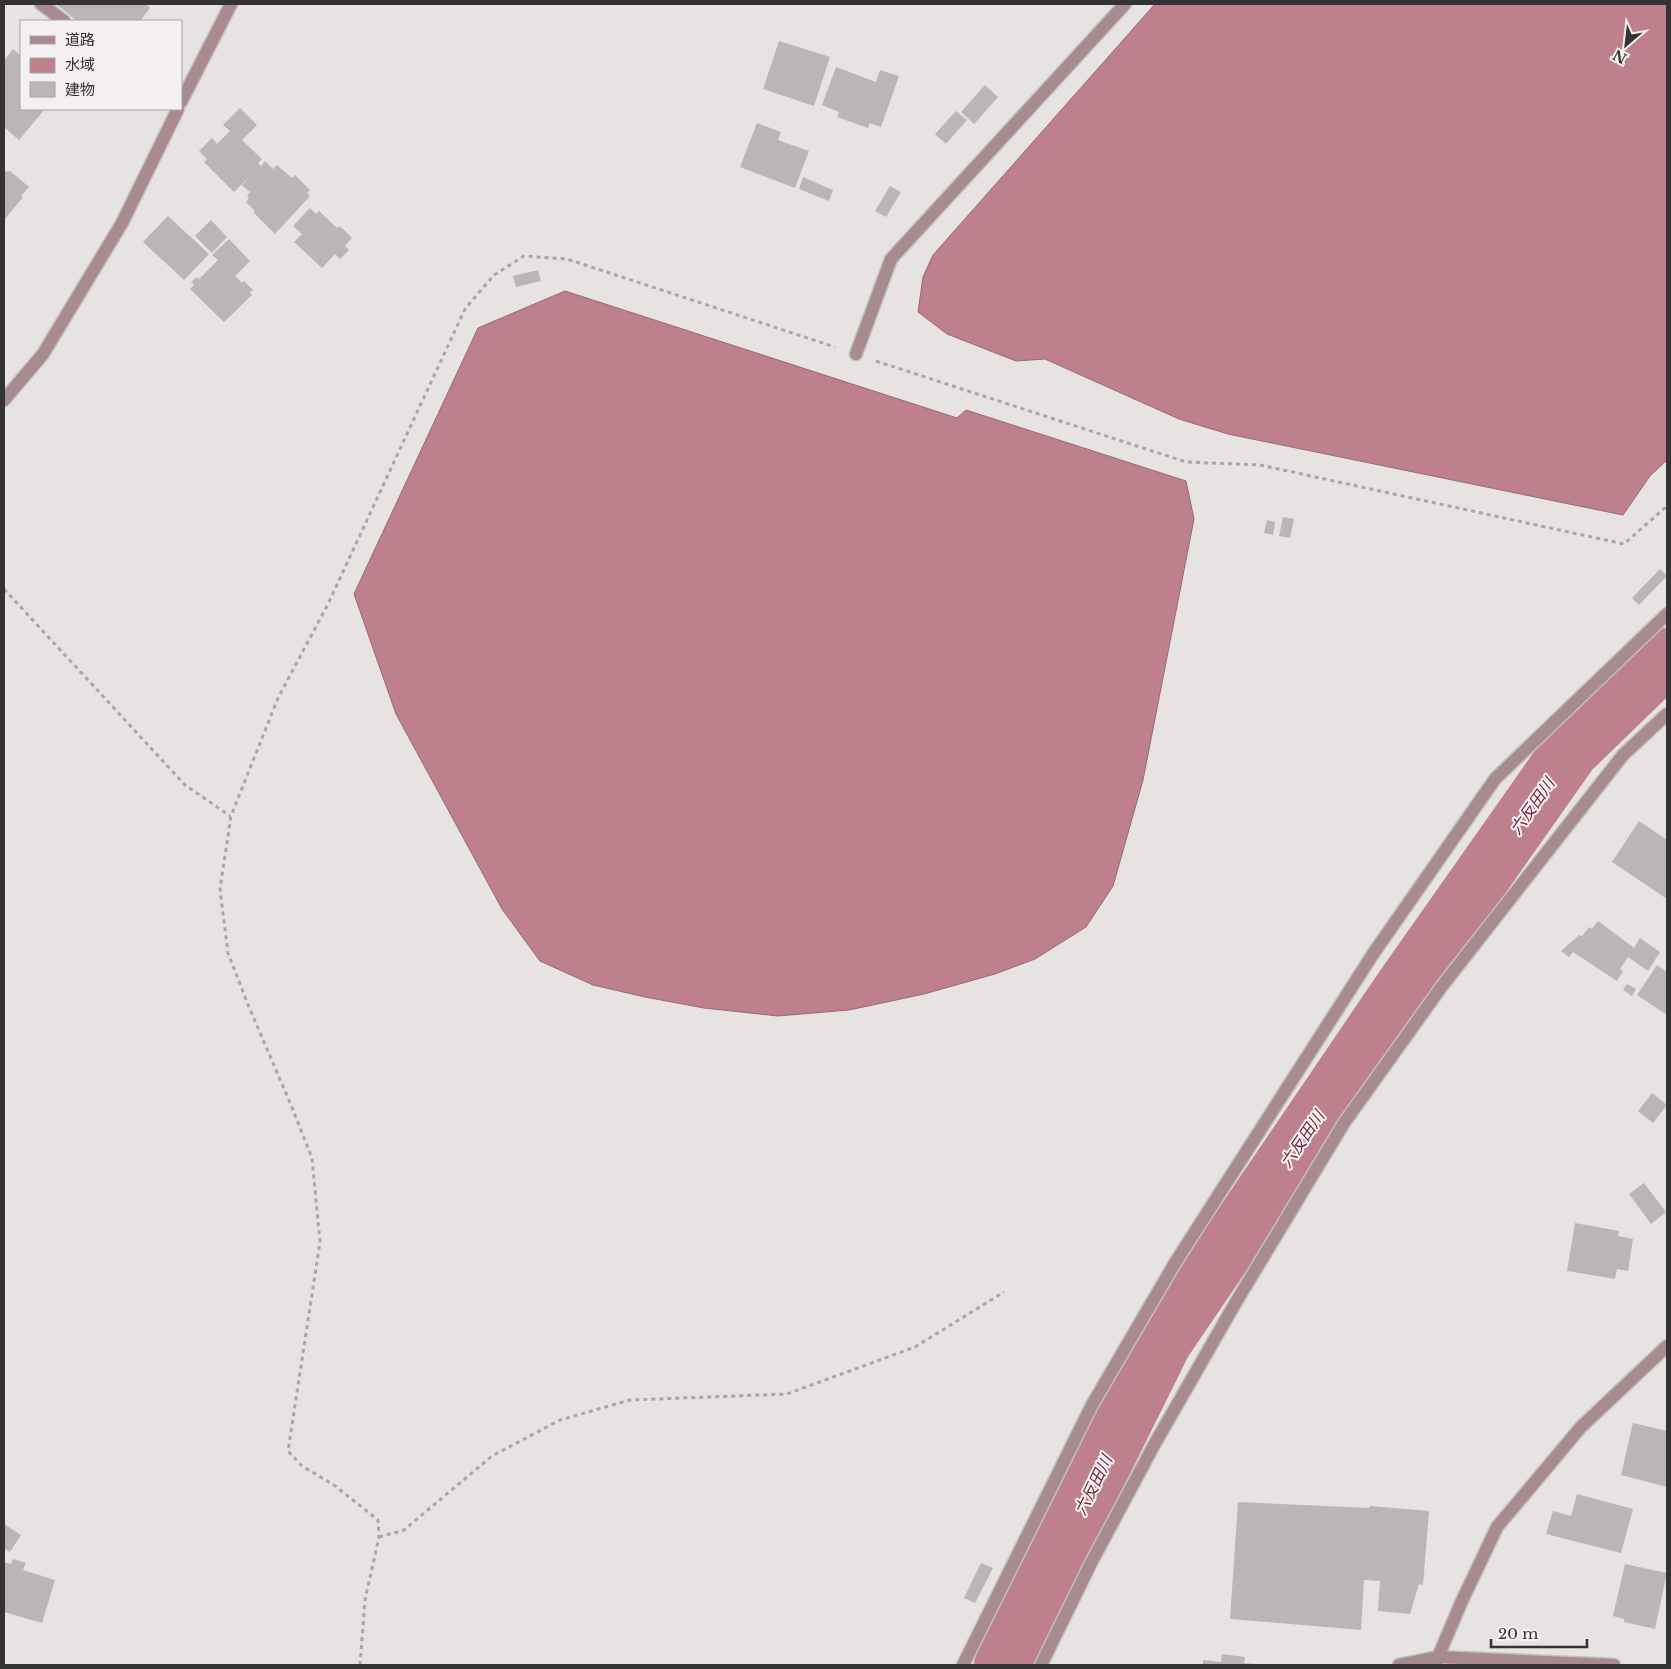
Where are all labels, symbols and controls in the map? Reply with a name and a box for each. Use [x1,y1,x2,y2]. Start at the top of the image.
legend [20,20,182,110]
north arrow [1601,20,1651,70]
text: 道路 [65,30,95,49]
text: N [1610,45,1630,68]
text: 水域 [65,55,95,74]
text: 建物 [65,80,95,99]
water label: 六反田川 [1505,772,1560,838]
water label: 六反田川 [1276,1105,1329,1171]
water label: 六反田川 [1070,1450,1117,1518]
scale bar [1491,1616,1587,1648]
text: 20 m [1498,1624,1538,1643]

